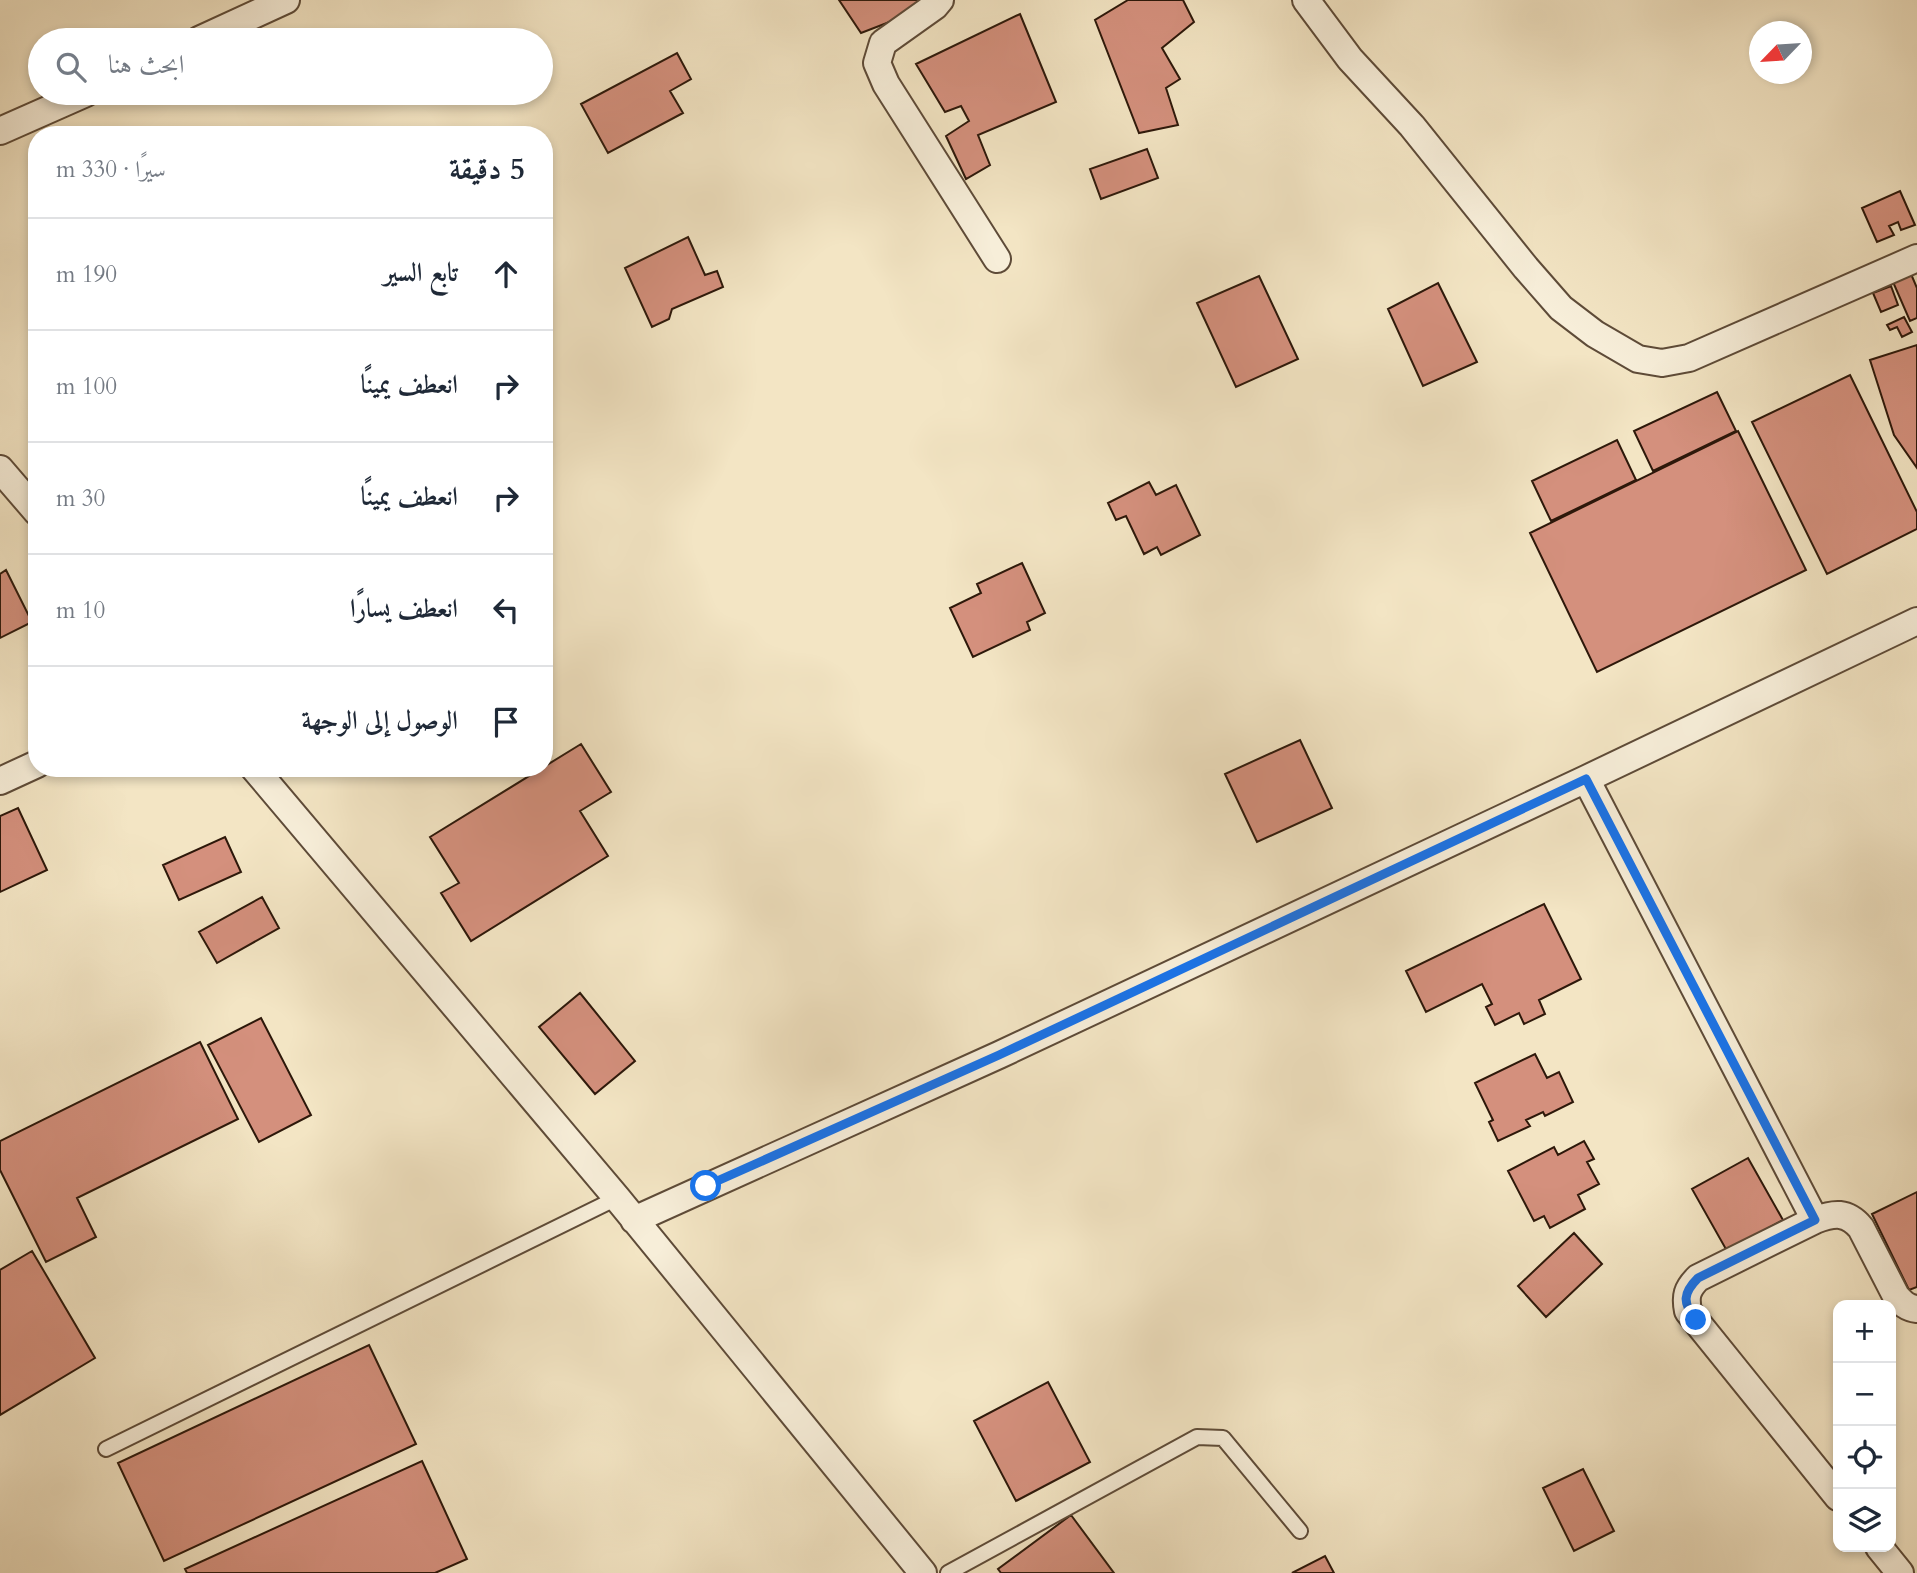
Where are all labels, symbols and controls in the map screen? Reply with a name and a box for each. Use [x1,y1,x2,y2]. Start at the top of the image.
north arrow [1749,21,1812,84]
search box [28,28,553,105]
text: ابحث هنا [108,47,184,82]
icon: search [52,48,90,86]
text: 5 دقيقة [449,149,525,190]
text: سيرًا · 330 m [56,154,166,185]
text: تابع السير [383,255,458,290]
icon: ahead [487,255,525,293]
text: 190 m [56,259,117,290]
text: انعطف يمينًا [360,367,458,402]
icon: right [487,367,525,405]
text: 100 m [56,371,117,402]
text: انعطف يمينًا [360,479,458,514]
icon: right [487,479,525,517]
text: 30 m [56,483,105,514]
text: انعطف يسارًا [350,591,458,626]
icon: left [487,591,525,629]
text: 10 m [56,595,105,626]
text: الوصول إلى الوجهة [302,703,458,738]
icon: arrive [487,703,525,741]
route start [690,1170,721,1201]
map controls [1833,1300,1896,1552]
button: + [1833,1300,1896,1363]
route end [1680,1304,1711,1335]
button: − [1833,1363,1896,1426]
button: locate [1833,1426,1896,1489]
button: layers [1833,1489,1896,1552]

